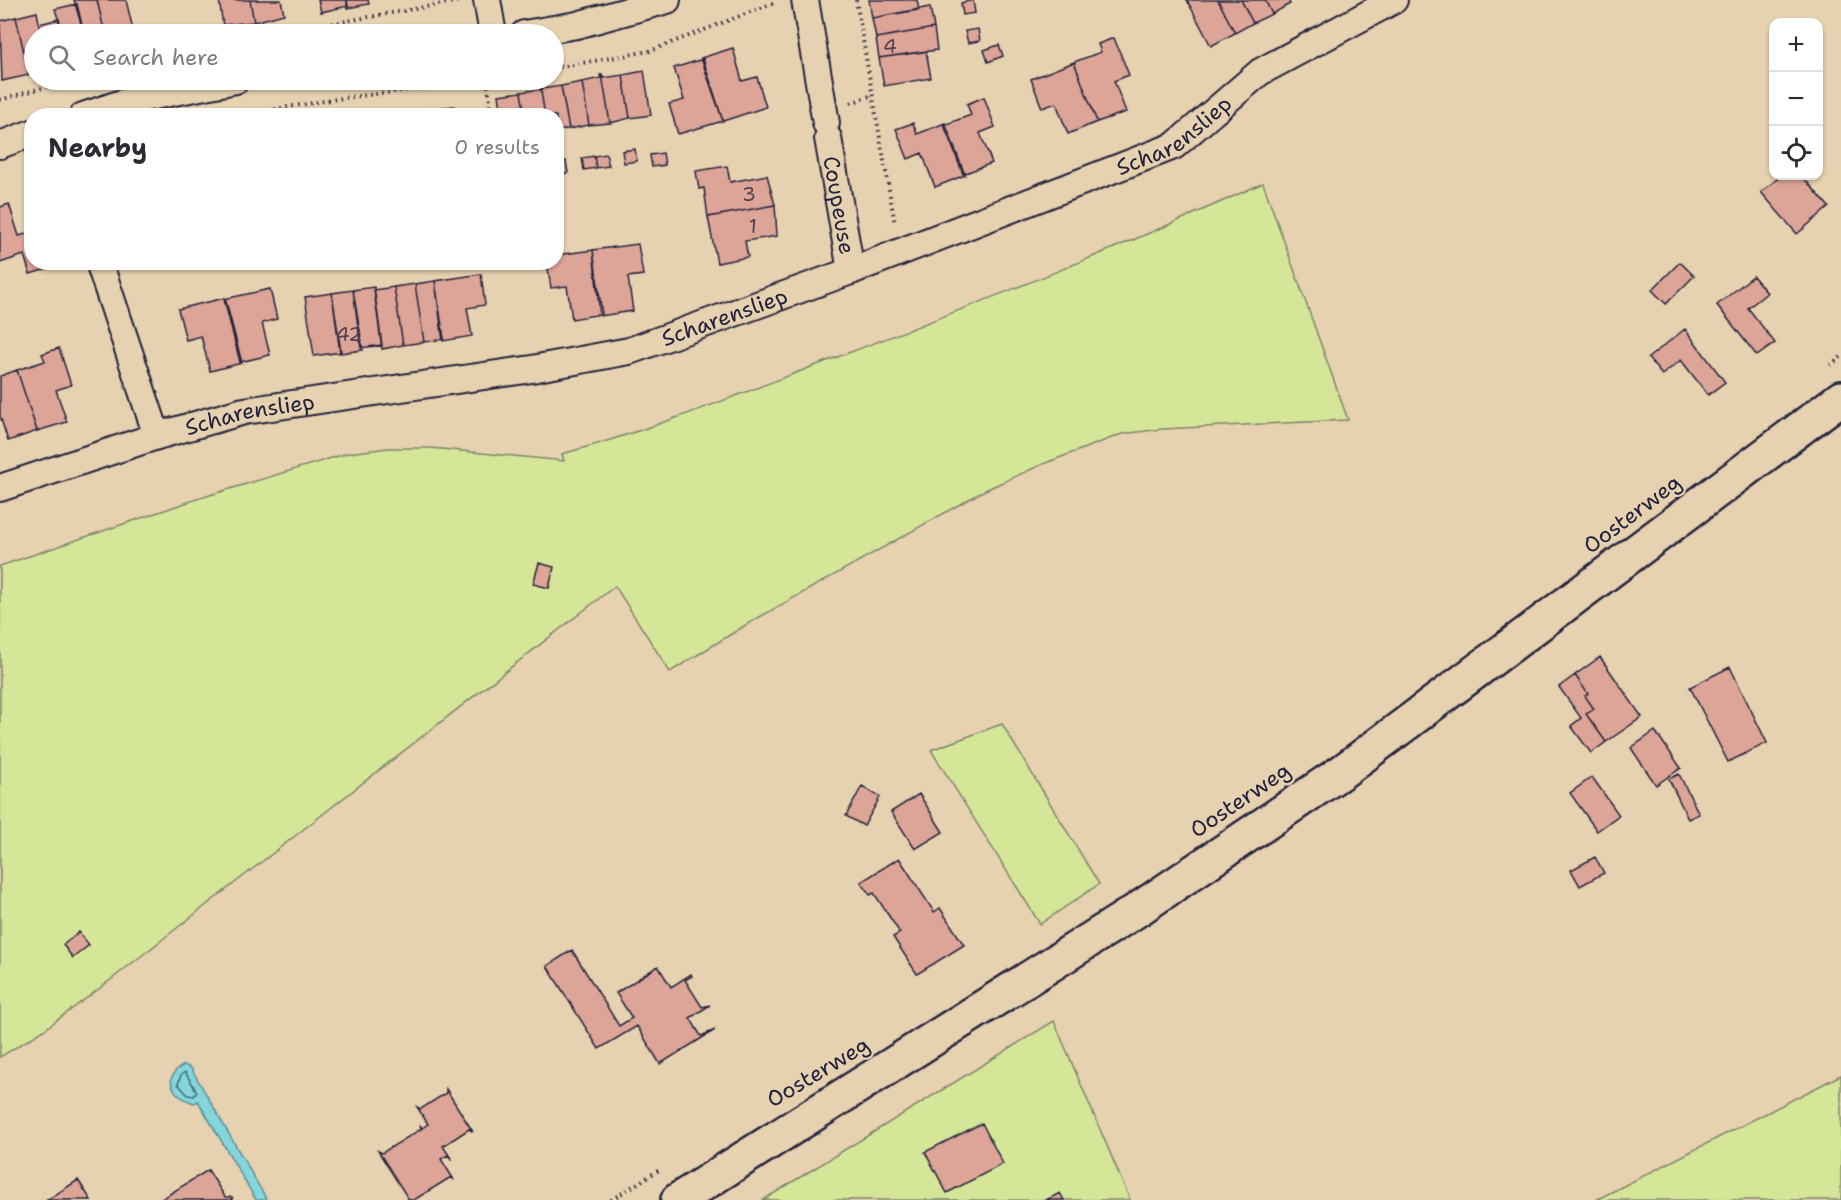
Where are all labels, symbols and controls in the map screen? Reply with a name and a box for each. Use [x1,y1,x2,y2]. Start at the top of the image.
map controls [1769,18,1823,180]
button: + [1769,18,1823,72]
search box [24,24,564,90]
house number: 4 [883,33,897,59]
icon: search [45,41,78,74]
text: Search here [93,43,219,72]
button: − [1769,72,1823,126]
street label: Scharensliep [1112,89,1237,181]
button: locate [1769,126,1823,180]
text: Nearby [48,130,147,165]
text: 0 results [454,134,540,160]
street label: Coupeuse [817,154,862,256]
house number: 3 [742,181,756,207]
house number: 1 [749,213,757,239]
street label: Scharensliep [657,281,791,353]
house number: 42 [336,321,362,347]
street label: Scharensliep [182,386,316,442]
street label: Oosterweg [1577,468,1687,560]
street label: Oosterweg [1184,756,1296,844]
street label: Oosterweg [761,1030,875,1114]

